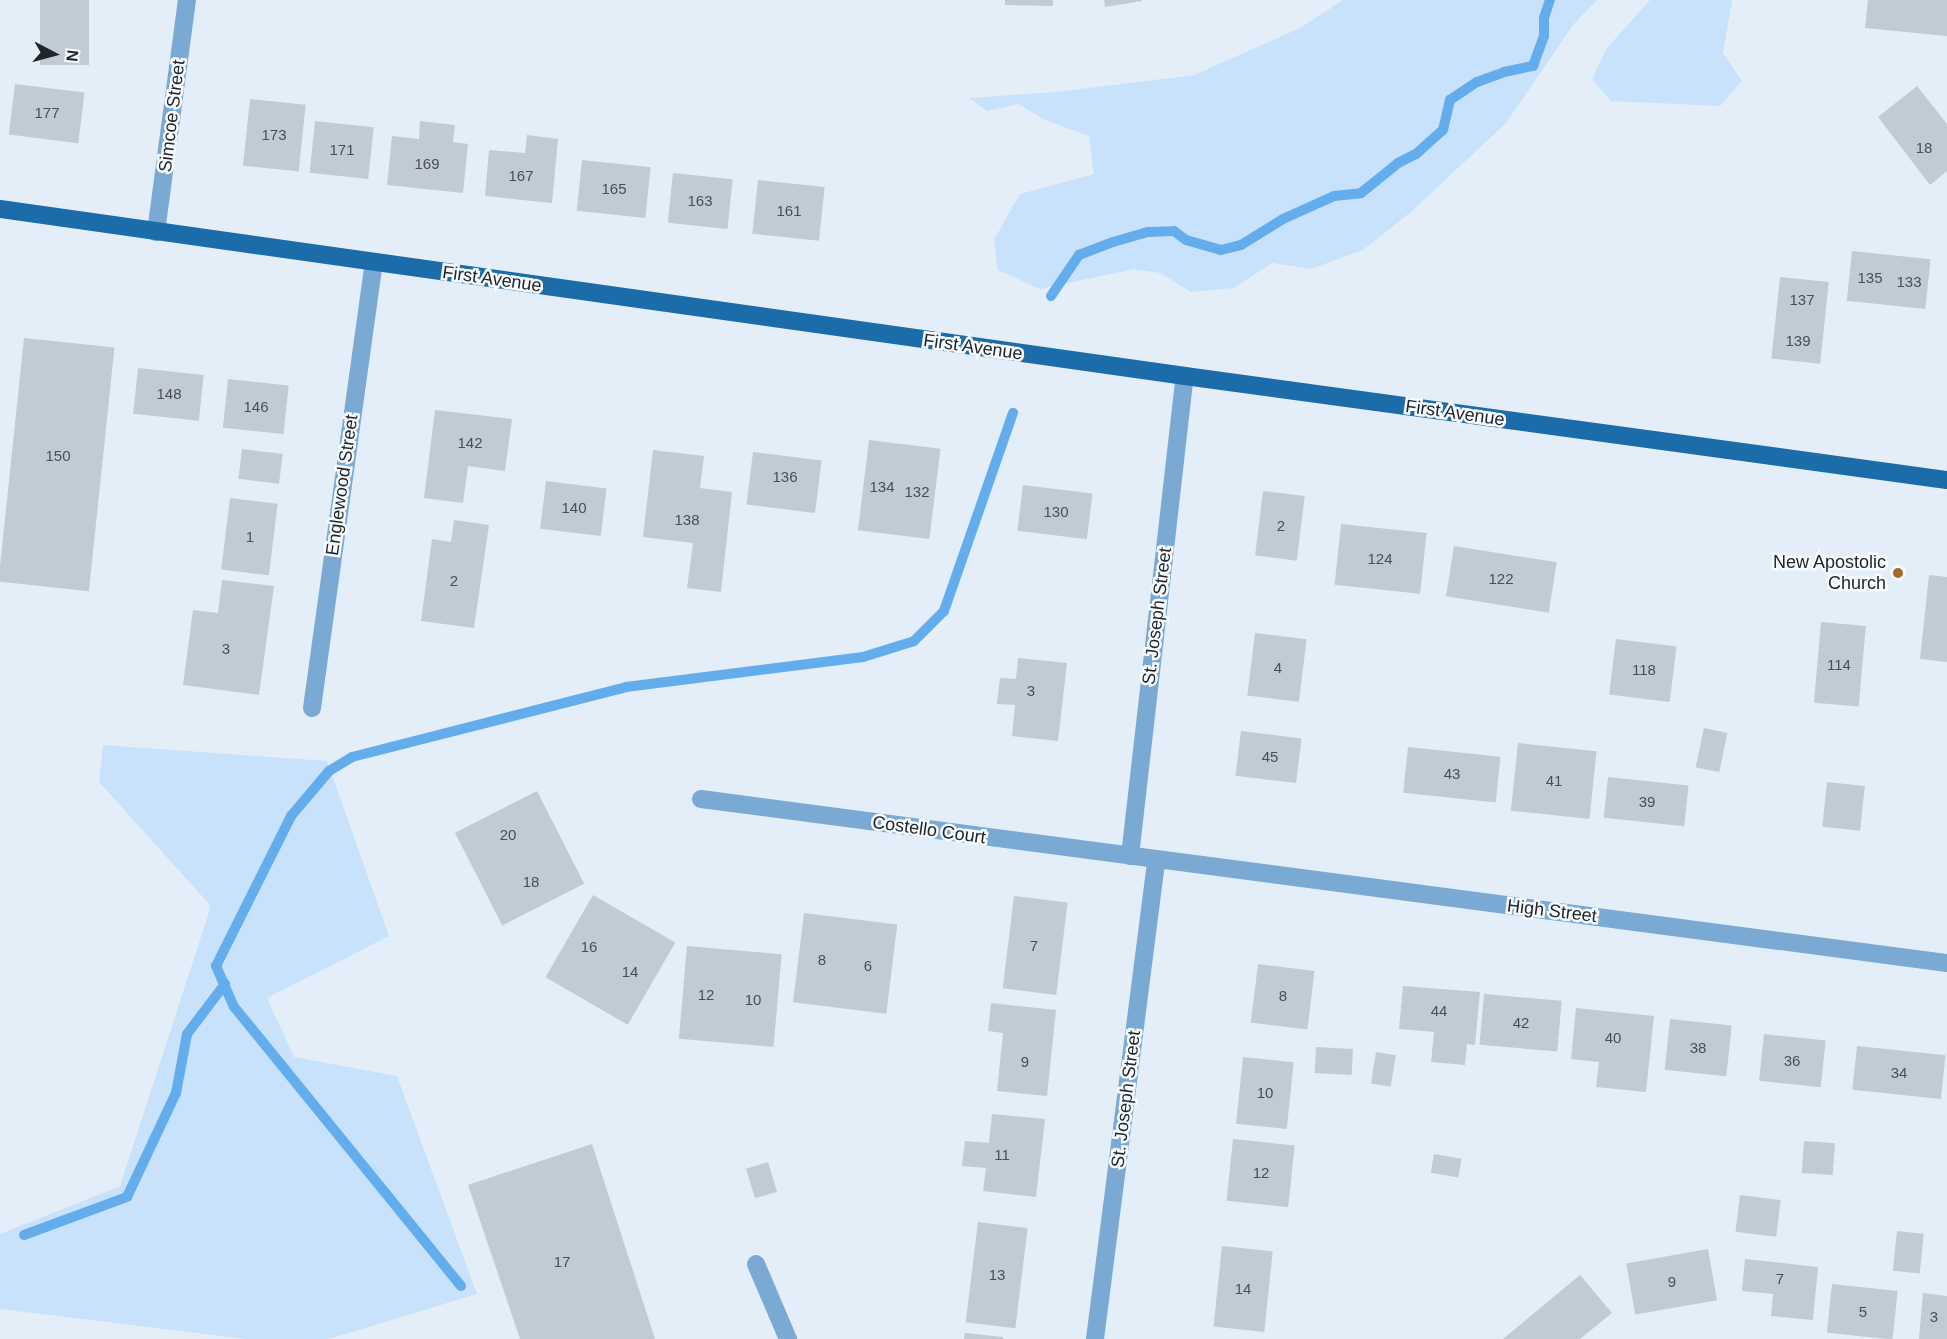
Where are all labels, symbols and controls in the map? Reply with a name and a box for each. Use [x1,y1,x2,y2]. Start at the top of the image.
north arrow [24,24,84,84]
text: N [63,49,81,63]
street label: Simcoe Street [154,59,190,173]
house number: 177 [34,104,60,122]
house number: 173 [261,126,287,144]
house number: 18 [1916,139,1932,157]
house number: 171 [329,141,355,159]
house number: 169 [414,155,440,173]
house number: 167 [508,167,534,185]
house number: 165 [601,180,627,198]
house number: 163 [687,192,713,210]
house number: 161 [776,202,802,220]
street label: First Avenue [441,261,543,297]
house number: 135 [1857,269,1883,287]
house number: 133 [1896,273,1922,291]
house number: 137 [1789,291,1815,309]
street label: First Avenue [922,329,1024,365]
house number: 139 [1785,332,1811,350]
house number: 148 [156,385,182,403]
street label: First Avenue [1404,395,1506,431]
house number: 146 [243,398,269,416]
street label: Englewood Street [321,413,363,557]
house number: 142 [457,434,483,452]
house number: 150 [45,447,71,465]
house number: 136 [772,468,798,486]
house number: 134 [869,478,895,496]
house number: 132 [904,483,930,501]
house number: 140 [561,499,587,517]
house number: 130 [1043,503,1069,521]
house number: 138 [674,511,700,529]
house number: 2 [1277,517,1285,535]
house number: 1 [246,528,254,546]
street label: St. Joseph Street [1138,546,1176,686]
house number: 124 [1367,550,1393,568]
place label: New Apostolic Church [1772,552,1886,594]
marker: New Apostolic Church [1891,566,1905,580]
house number: 122 [1488,570,1514,588]
house number: 2 [450,572,458,590]
house number: 3 [222,640,230,658]
house number: 114 [1827,656,1851,674]
house number: 4 [1274,659,1282,677]
house number: 118 [1632,661,1656,679]
house number: 3 [1027,682,1035,700]
house number: 45 [1262,748,1278,766]
house number: 43 [1444,765,1460,783]
house number: 41 [1546,772,1562,790]
house number: 39 [1639,793,1655,811]
street label: Costello Court [871,811,987,849]
house number: 20 [500,826,516,844]
house number: 18 [523,873,539,891]
street label: High Street [1506,895,1598,927]
house number: 7 [1030,937,1038,955]
house number: 16 [581,938,597,956]
house number: 8 [818,951,826,969]
house number: 6 [864,957,872,975]
house number: 14 [622,963,638,981]
house number: 12 [698,986,714,1004]
house number: 8 [1279,987,1287,1005]
house number: 10 [745,991,761,1009]
house number: 44 [1431,1002,1447,1020]
house number: 42 [1513,1014,1529,1032]
street label: St. Joseph Street [1107,1029,1145,1169]
house number: 40 [1605,1029,1621,1047]
house number: 38 [1690,1039,1706,1057]
house number: 36 [1784,1052,1800,1070]
house number: 9 [1021,1053,1029,1071]
house number: 34 [1891,1064,1907,1082]
house number: 10 [1257,1084,1273,1102]
house number: 11 [994,1146,1010,1164]
house number: 12 [1253,1164,1269,1182]
house number: 17 [554,1253,570,1271]
house number: 13 [989,1266,1005,1284]
house number: 7 [1776,1270,1784,1288]
house number: 9 [1668,1273,1676,1291]
house number: 14 [1235,1280,1251,1298]
house number: 5 [1859,1303,1867,1321]
house number: 3 [1930,1308,1938,1326]

